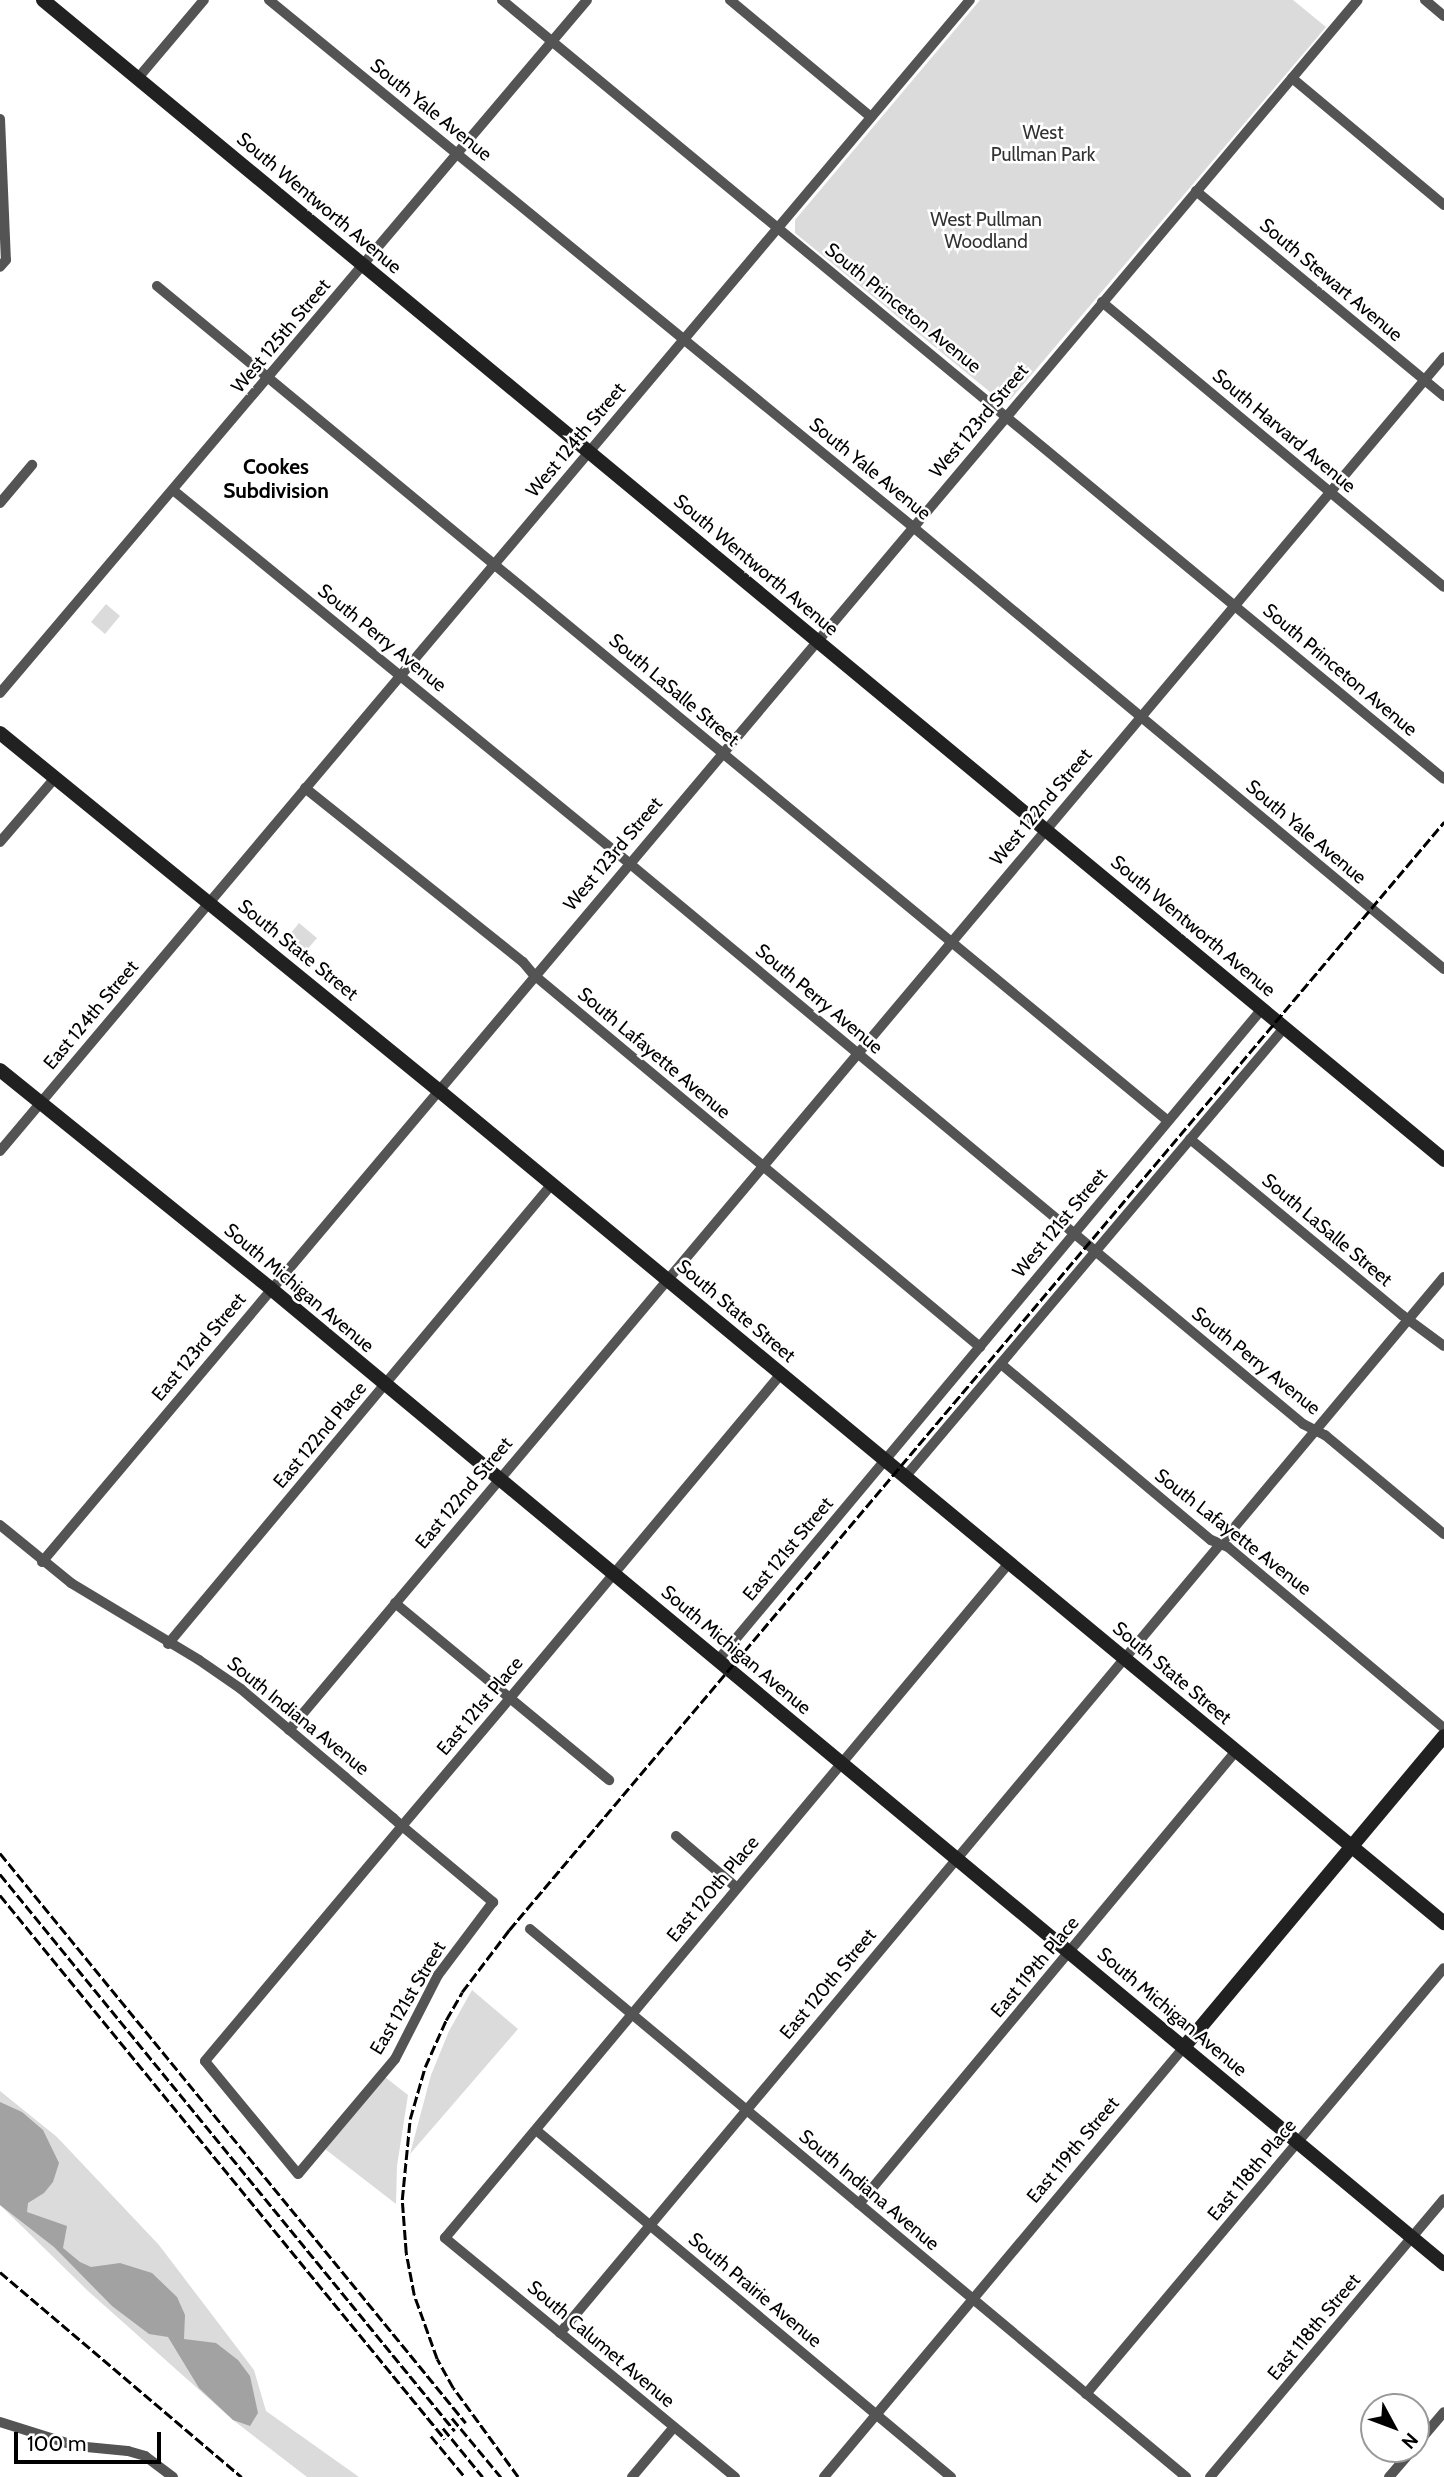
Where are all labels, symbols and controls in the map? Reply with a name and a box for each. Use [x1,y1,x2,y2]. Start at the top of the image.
street label: South Yale Avenue [366,54,496,166]
park label: West Pullman Park [991,122,1095,166]
street label: South Wentworth Avenue [232,128,406,278]
park label: West Pullman Woodland [930,209,1042,253]
street label: South Stewart Avenue [1255,214,1407,346]
street label: South Princeton Avenue [820,238,986,378]
street label: West 125th Street [227,274,335,398]
street label: West 123rd Street [925,360,1033,482]
street label: South Harvard Avenue [1208,364,1360,498]
street label: West 124th Street [521,378,631,502]
street label: South Yale Avenue [805,413,935,525]
district label: Cookes Subdivision [223,454,329,504]
street label: South Wentworth Avenue [669,490,843,640]
street label: South Perry Avenue [313,579,451,697]
street label: South Princeton Avenue [1258,599,1422,741]
street label: South LaSalle Street [604,629,744,751]
street label: West 122nd Street [985,744,1097,870]
street label: South Yale Avenue [1241,775,1371,889]
street label: West 123rd Street [559,793,667,915]
street label: South Wentworth Avenue [1106,851,1280,1001]
street label: South State Street [233,895,363,1005]
street label: South Perry Avenue [751,939,887,1059]
street label: East 124th Street [39,956,143,1074]
street label: South Lafayette Avenue [573,983,735,1123]
street label: West 121st Street [1008,1164,1112,1282]
street label: South LaSalle Street [1257,1169,1397,1291]
street label: South Michigan Avenue [220,1219,378,1357]
street label: South State Street [672,1255,800,1367]
street label: East 123rd Street [147,1288,251,1406]
street label: South Perry Avenue [1187,1302,1325,1420]
street label: East 122nd Place [269,1377,371,1493]
street label: East 122nd Street [411,1433,517,1553]
street label: South Lafayette Avenue [1150,1464,1316,1600]
street label: East 121st Street [738,1493,838,1605]
street label: South Michigan Avenue [657,1581,815,1719]
street label: South State Street [1108,1617,1236,1729]
street label: South Indiana Avenue [223,1652,373,1780]
street label: East 121st Place [432,1652,528,1760]
street label: East 120th Place [662,1831,764,1947]
street label: East 119th Place [986,1912,1084,2022]
street label: East 120th Street [775,1924,881,2044]
street label: East 121st Street [365,1937,451,2059]
street label: South Michigan Avenue [1093,1943,1251,2081]
street label: East 119th Street [1022,2092,1124,2208]
street label: East 118th Place [1203,2115,1301,2225]
street label: South Indiana Avenue [794,2125,944,2255]
street label: South Prairie Avenue [684,2228,826,2352]
street label: East 118th Street [1263,2269,1365,2385]
street label: South Calumet Avenue [523,2276,679,2412]
north arrow [1360,2393,1430,2463]
scale bar [18,2418,164,2462]
text: N [1397,2428,1423,2453]
text: 100 m [27,2431,86,2456]

